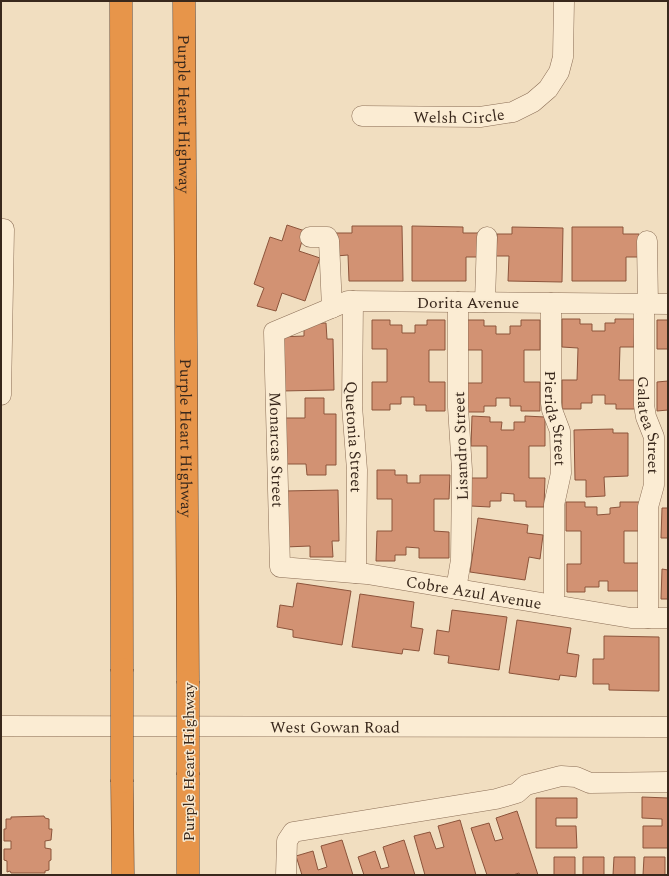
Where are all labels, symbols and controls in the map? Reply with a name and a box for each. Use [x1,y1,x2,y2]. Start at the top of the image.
street label: Purple Heart Highway [171,34,196,195]
street label: Welsh Circle [413,102,506,130]
street label: Dorita Avenue [417,291,519,315]
street label: Purple Heart Highway [173,358,198,519]
street label: Pierida Street [538,370,572,467]
street label: Galatea Street [631,376,666,475]
street label: Quetonia Street [339,381,368,493]
street label: Lisandro Street [447,391,475,501]
street label: Monarcas Street [263,392,289,508]
street label: Cobre Azul Avenue [404,570,543,616]
street label: Purple Heart Highway [177,681,201,841]
street label: West Gowan Road [270,715,400,740]

